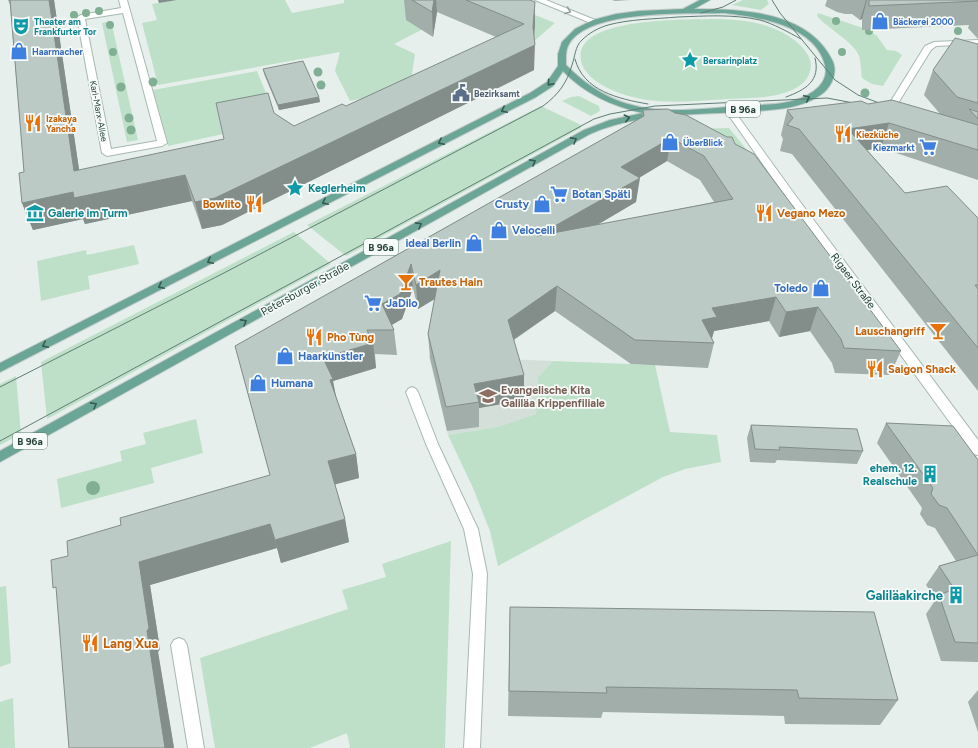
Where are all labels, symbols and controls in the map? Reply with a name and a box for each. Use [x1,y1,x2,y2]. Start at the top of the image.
one-way arrow [564,7,571,15]
shop icon: Bäckerei 2000 [870,11,890,31]
theatre icon: Theater am Frankfurter Tor [11,16,31,36]
place label: Theater am Frankfurter Tor [34,16,97,37]
place label: Bäckerei 2000 [893,16,954,27]
shop icon: Haarmacher [9,41,29,61]
place label: Haarmacher [32,46,83,57]
place icon: Bersarinplatz [680,50,700,70]
place label: Bersarinplatz [703,55,757,66]
one-way arrow [547,78,554,85]
street label: Karl-Marx-Allee [88,80,110,143]
public building icon: Bezirksamt [451,83,471,103]
place label: Bezirksamt [474,88,520,99]
one-way arrow [804,94,811,102]
road number: B 96a [726,101,760,117]
one-way arrow [501,105,509,112]
restaurant icon: Izakaya Yancha [23,113,43,133]
place label: Izakaya Yancha [46,113,77,134]
one-way arrow [623,115,630,123]
restaurant icon: Kiezküche [833,124,853,144]
place label: Kiezküche [856,129,899,140]
shop icon: ÜberBlick [660,132,680,152]
place label: ÜberBlick [683,136,723,148]
one-way arrow [569,137,577,145]
supermarket icon: Kiezmarkt [918,137,938,157]
one-way arrow [438,138,445,145]
place label: Kiezmarkt [873,142,915,153]
one-way arrow [529,160,536,167]
place icon: Keglerheim [285,178,305,198]
place label: Keglerheim [308,182,366,195]
supermarket icon: Botan Späti [549,184,569,204]
place label: Botan Späti [572,188,631,201]
restaurant icon: Bowlito [244,194,264,214]
shop icon: Crusty [532,194,552,214]
one-way arrow [322,197,329,205]
place label: Bowlito [203,198,242,211]
place label: Crusty [495,198,530,211]
museum icon: Galerie im Turm [25,203,45,223]
restaurant icon: Vegano Mezo [754,203,774,223]
place label: Galerie im Turm [48,207,128,220]
place label: Vegano Mezo [777,207,846,220]
shop icon: Velocelli [489,220,509,240]
one-way arrow [415,223,423,230]
place label: Velocelli [512,224,555,237]
shop icon: ideal Berlin [464,233,484,253]
place label: ideal Berlin [405,237,461,250]
road number: B 96a [364,239,398,255]
street label: Rigaer Straße [828,251,878,311]
one-way arrow [206,256,214,264]
street label: Petersburger Straße [259,259,351,319]
bar icon: Trautes Hain [396,272,416,292]
place label: Trautes Hain [419,276,483,289]
shop icon: Toledo [811,278,831,298]
one-way arrow [158,281,165,289]
place label: Toledo [774,282,809,295]
supermarket icon: JaDilo [363,293,383,313]
place label: JaDilo [386,297,418,310]
one-way arrow [240,320,248,327]
bar icon: Lauschangriff [928,321,948,341]
place label: Lauschangriff [855,325,926,338]
restaurant icon: Pho Tùng [304,327,324,347]
place label: Pho Tùng [327,331,374,344]
one-way arrow [42,340,49,348]
shop icon: Haarkünstler [275,346,295,366]
place label: Haarkünstler [298,350,364,363]
restaurant icon: Saigon Shack [865,359,885,379]
place label: Saigon Shack [888,363,956,376]
shop icon: Humana [248,373,268,393]
place label: Humana [271,377,313,390]
place label: Evangelische Kita Galiläa Krippenfiliale [501,384,605,410]
school or university icon: Evangelische Kita Galiläa Krippenfiliale [478,386,498,406]
one-way arrow [90,402,98,409]
road number: B 96a [13,433,47,449]
place label: ehem. 12. Realschule [863,462,917,488]
building icon: ehem. 12. Realschule [920,464,940,484]
building icon: Galiläakirche [946,585,966,605]
place label: Galiläakirche [866,588,943,603]
restaurant icon: Lang Xua [80,633,100,653]
place label: Lang Xua [103,636,158,651]

